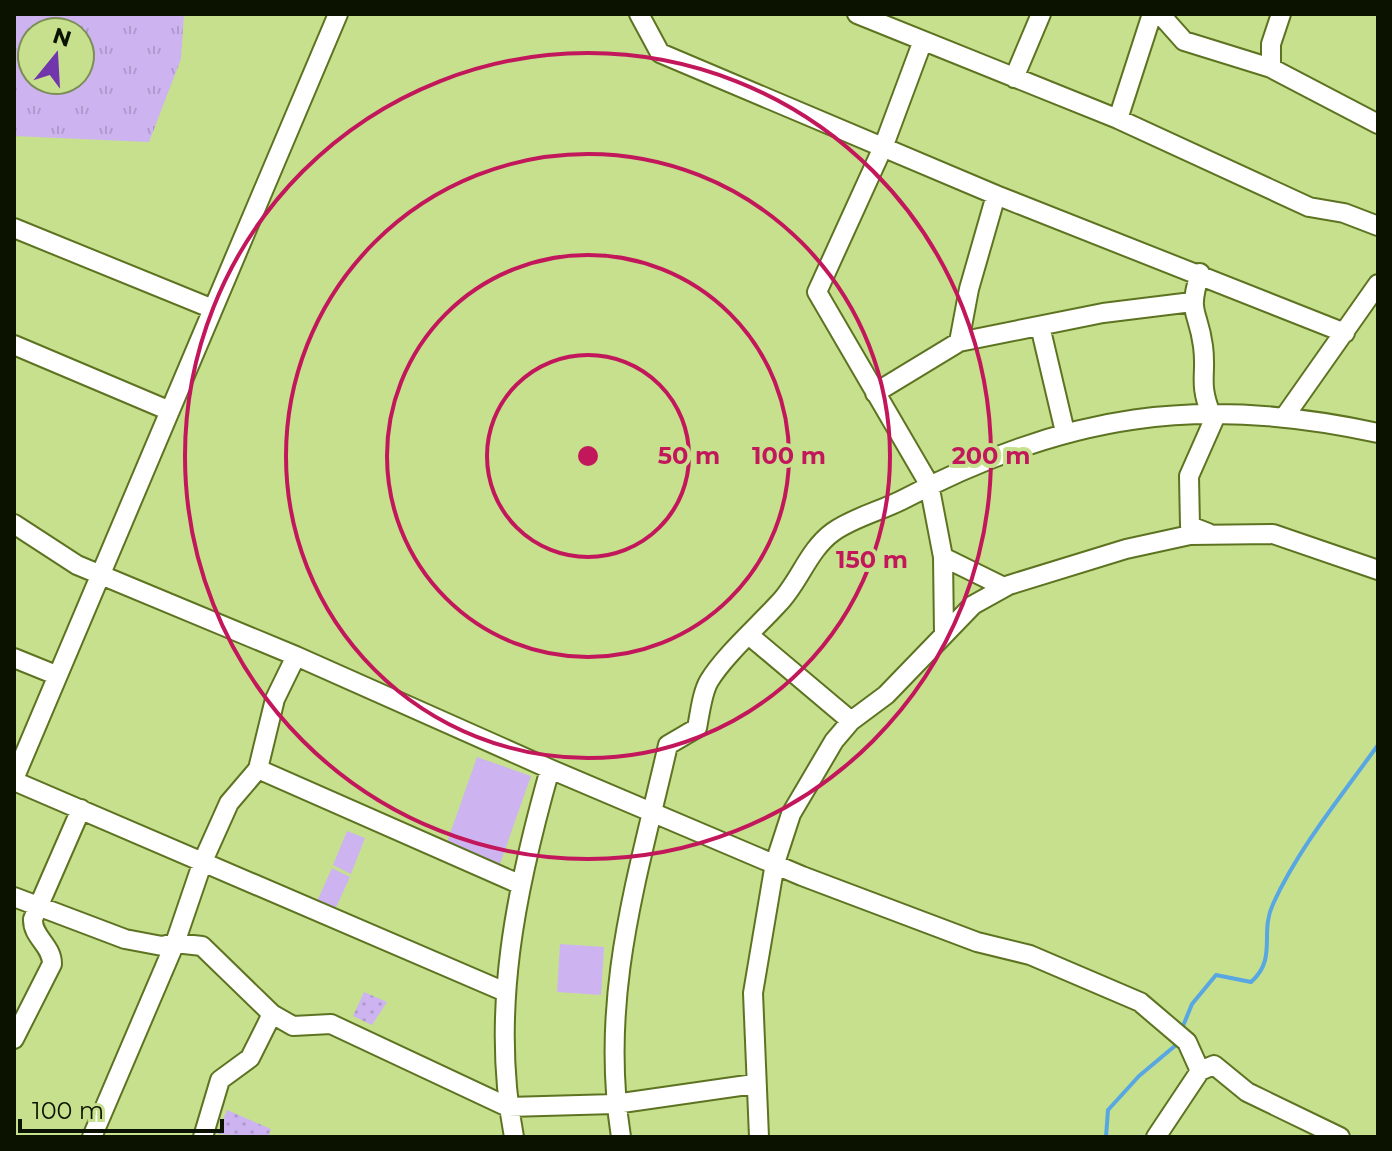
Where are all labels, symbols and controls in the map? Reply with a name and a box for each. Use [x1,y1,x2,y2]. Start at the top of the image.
north arrow [16,16,96,96]
text: N [49,22,75,53]
text: 50 m [658,441,720,470]
text: 100 m [752,441,826,470]
text: 200 m [952,441,1030,470]
centre of rings [574,442,602,470]
text: 150 m [836,545,908,574]
scale bar [20,1083,222,1133]
text: 100 m [32,1096,104,1125]

